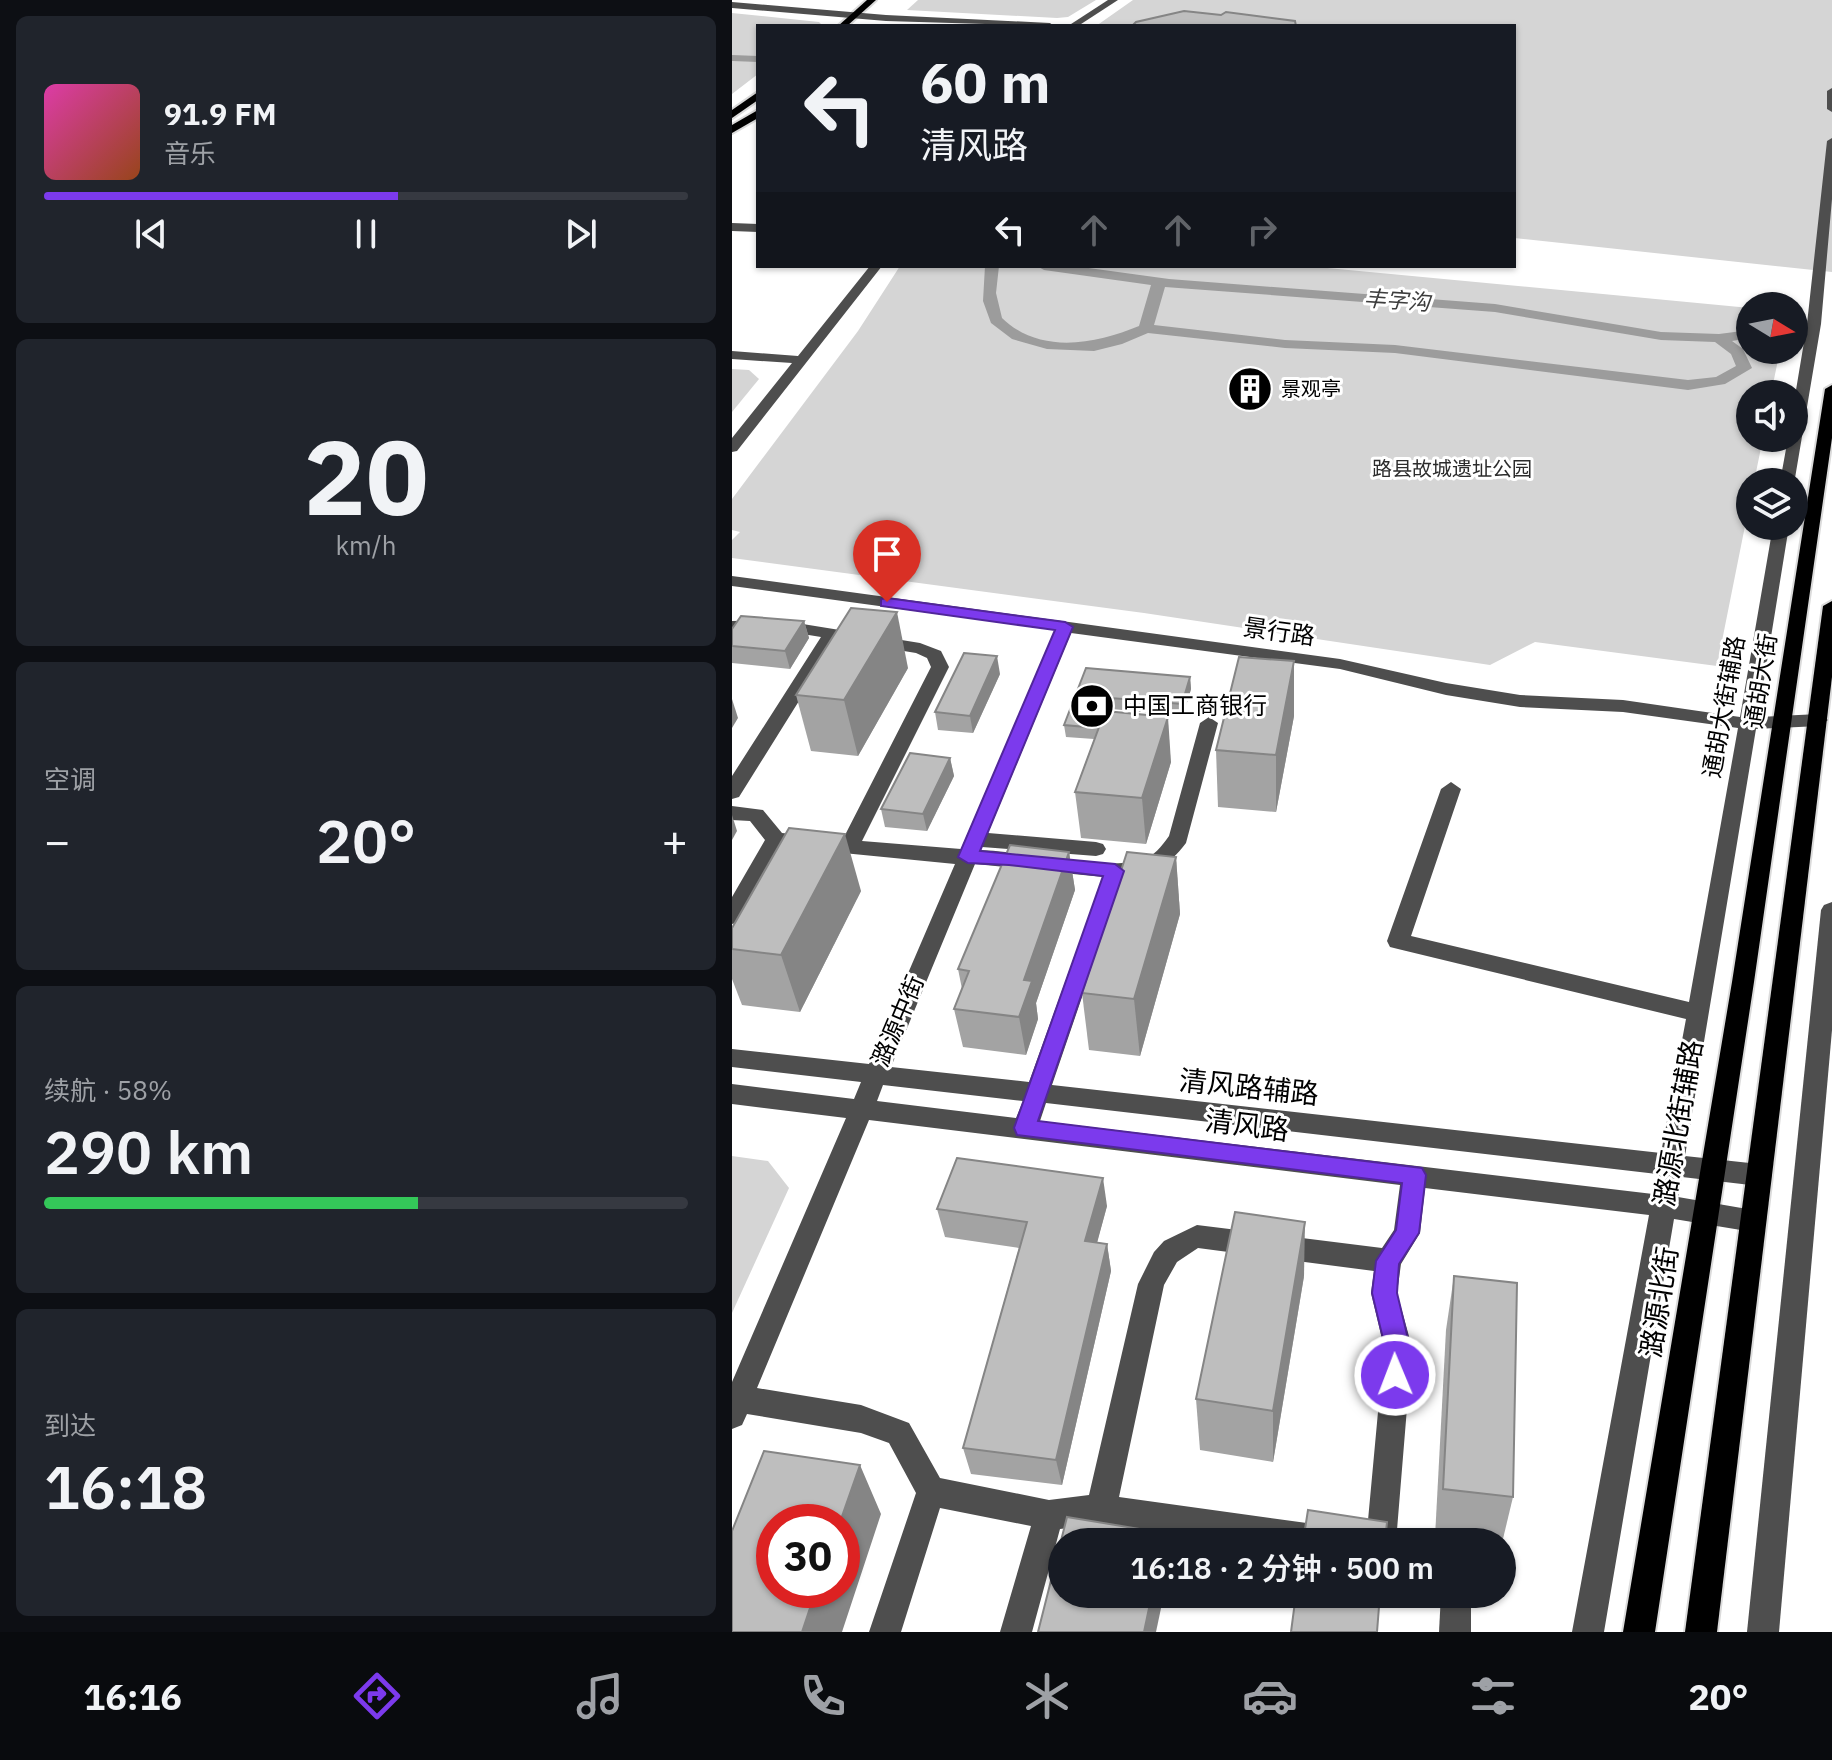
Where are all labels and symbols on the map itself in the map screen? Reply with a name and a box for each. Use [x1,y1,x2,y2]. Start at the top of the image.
water label: 丰字沟 [1363,283,1433,316]
north arrow [1736,292,1808,364]
building icon: 景观亭 [1226,365,1274,413]
place label: 景观亭 [1281,375,1341,402]
park label: 路县故城遗址公园 [1372,455,1532,482]
pin [853,520,921,602]
street label: 景行路 [1241,610,1317,652]
street label: 通胡大街 [1737,631,1783,731]
street label: 通胡大街辅路 [1695,633,1751,781]
bank icon: 中国工商银行 [1068,682,1116,730]
place label: 中国工商银行 [1123,689,1267,721]
street label: 潞源中街 [864,970,931,1071]
street label: 潞源北街辅路 [1645,1037,1710,1209]
street label: 清风路辅路 [1177,1061,1321,1112]
street label: 清风路 [1203,1101,1291,1148]
street label: 潞源北街 [1631,1244,1686,1360]
position arrow [1353,1333,1437,1417]
speed limit sign: 30 [756,1504,860,1608]

